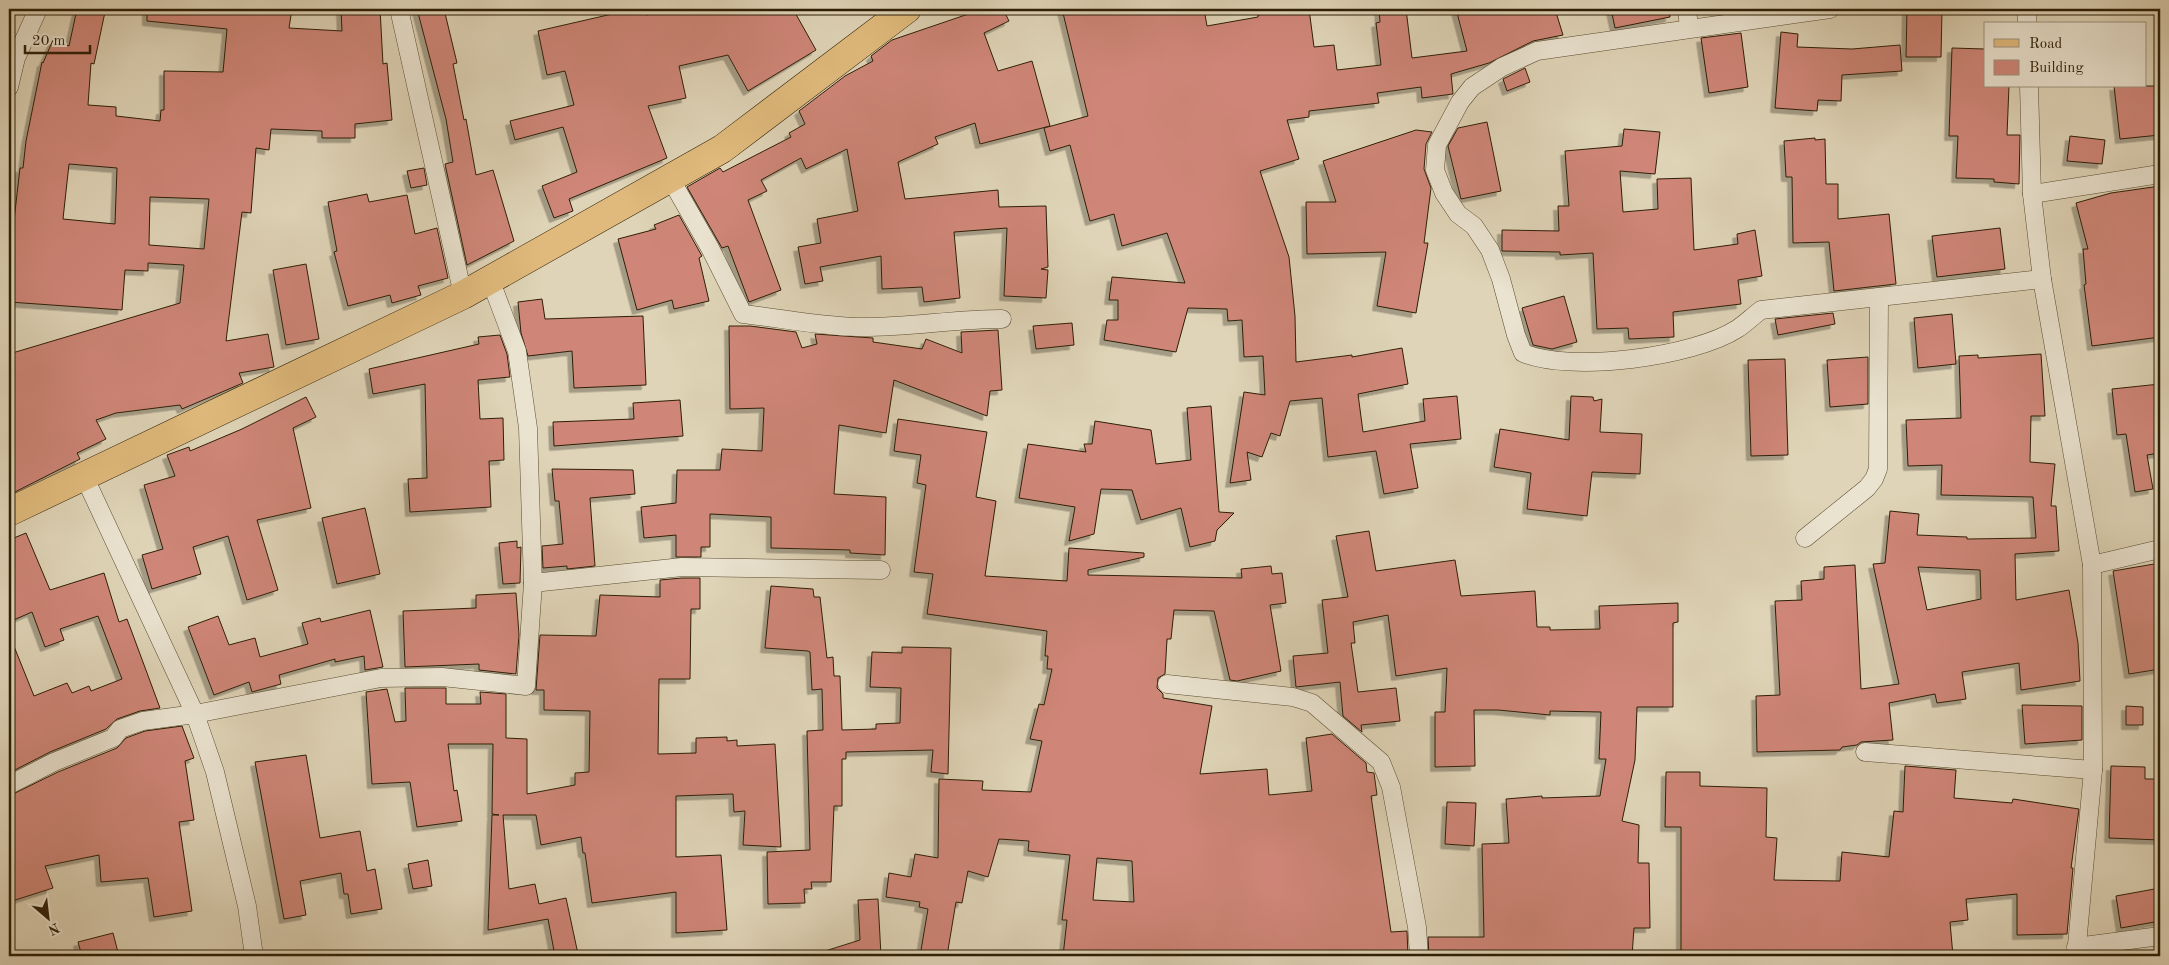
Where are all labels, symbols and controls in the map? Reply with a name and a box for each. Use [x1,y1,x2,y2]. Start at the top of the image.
scale bar [25,22,90,54]
legend [1984,22,2146,88]
text: 20 m [32,34,66,49]
text: Road [2029,37,2063,52]
text: Building [2029,61,2084,76]
north arrow [22,892,72,942]
text: N [45,920,62,937]

